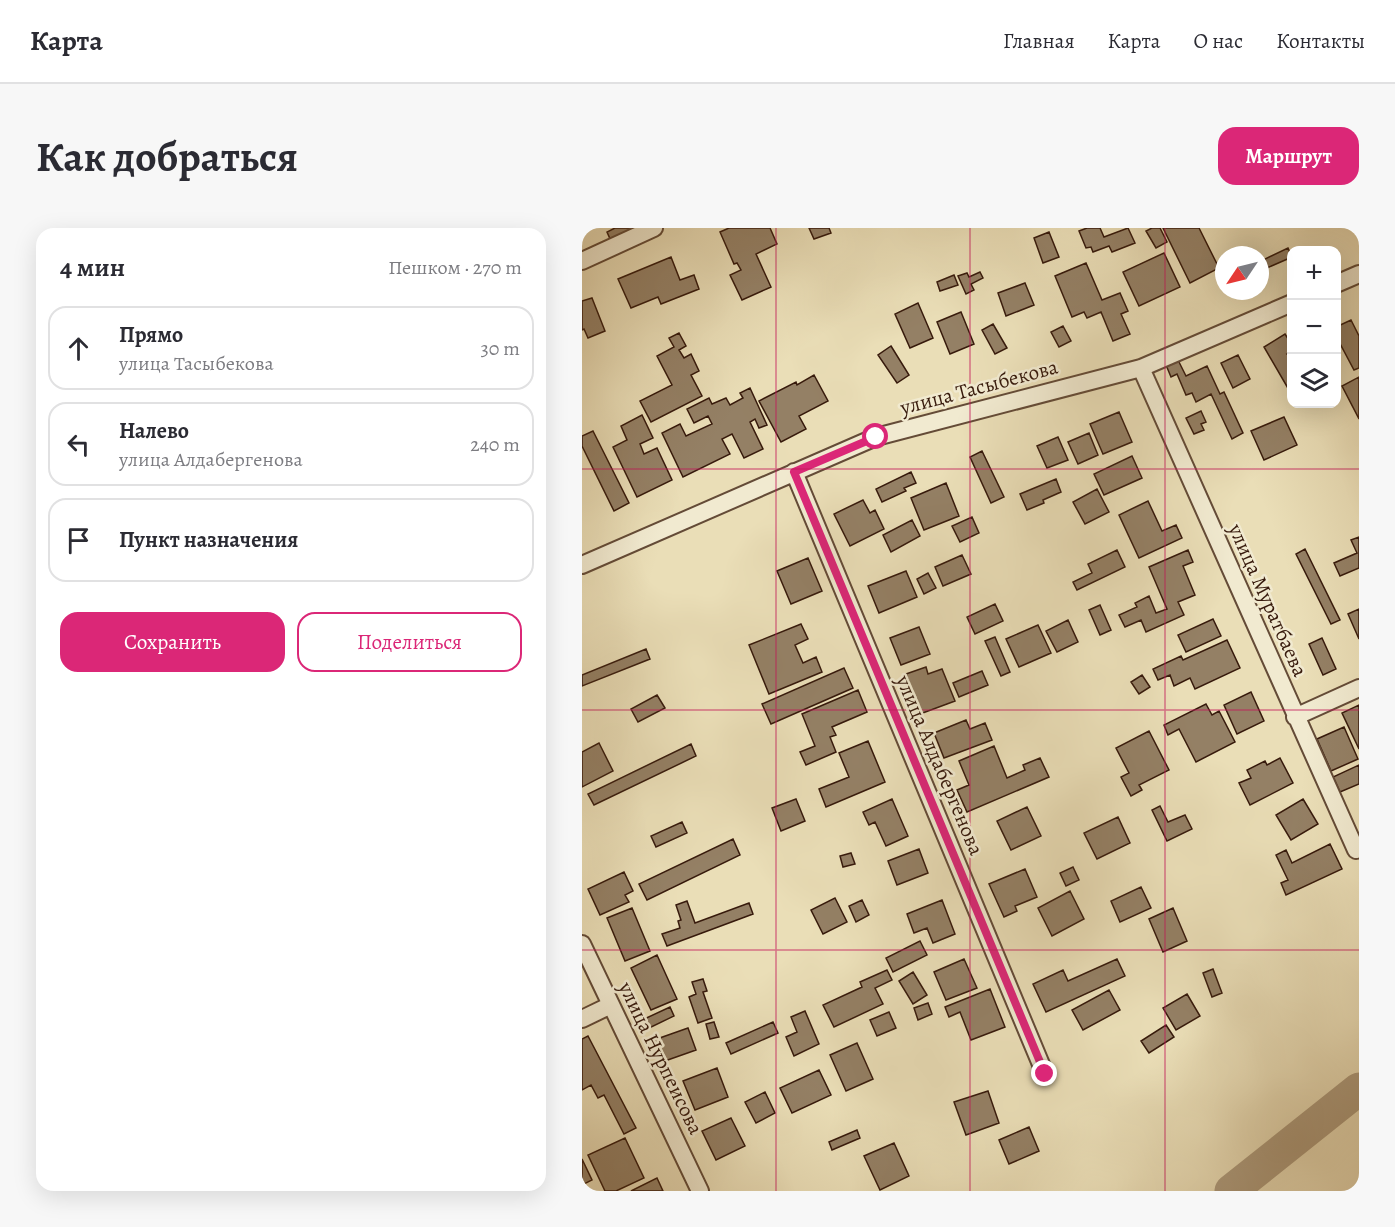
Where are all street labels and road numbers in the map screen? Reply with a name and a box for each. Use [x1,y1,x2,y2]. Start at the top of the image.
street label: улица Тасыбекова [896,352,1061,422]
street label: улица Муратбаева [1221,518,1314,681]
street label: улица Алдабергенова [889,670,991,860]
street label: улица Нурпеисова [612,976,710,1139]

